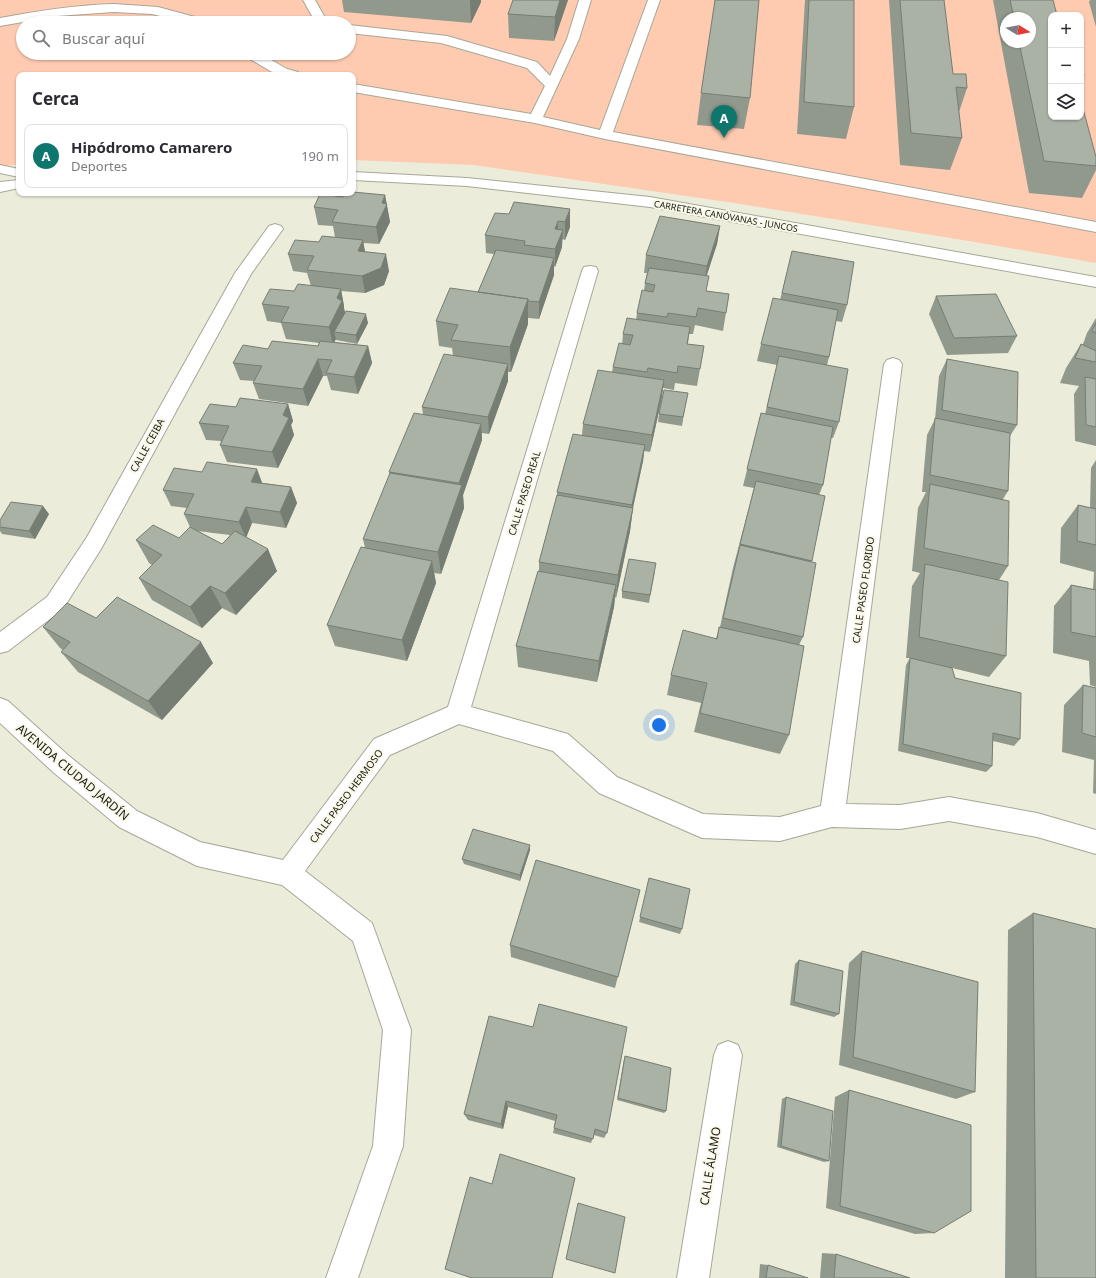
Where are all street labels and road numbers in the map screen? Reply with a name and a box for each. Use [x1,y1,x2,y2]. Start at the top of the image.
street label: CARRETERA CANÓVANAS - JUNCOS [653,197,799,235]
street label: CALLE CEIBA [126,415,168,474]
street label: CALLE PASEO REAL [504,449,544,537]
street label: CALLE PASEO FLORIDO [849,536,877,644]
street label: AVENIDA CIUDAD JARDÍN [13,720,133,824]
street label: CALLE PASEO HERMOSO [306,746,386,846]
street label: CALLE ÁLAMO [695,1125,725,1207]

